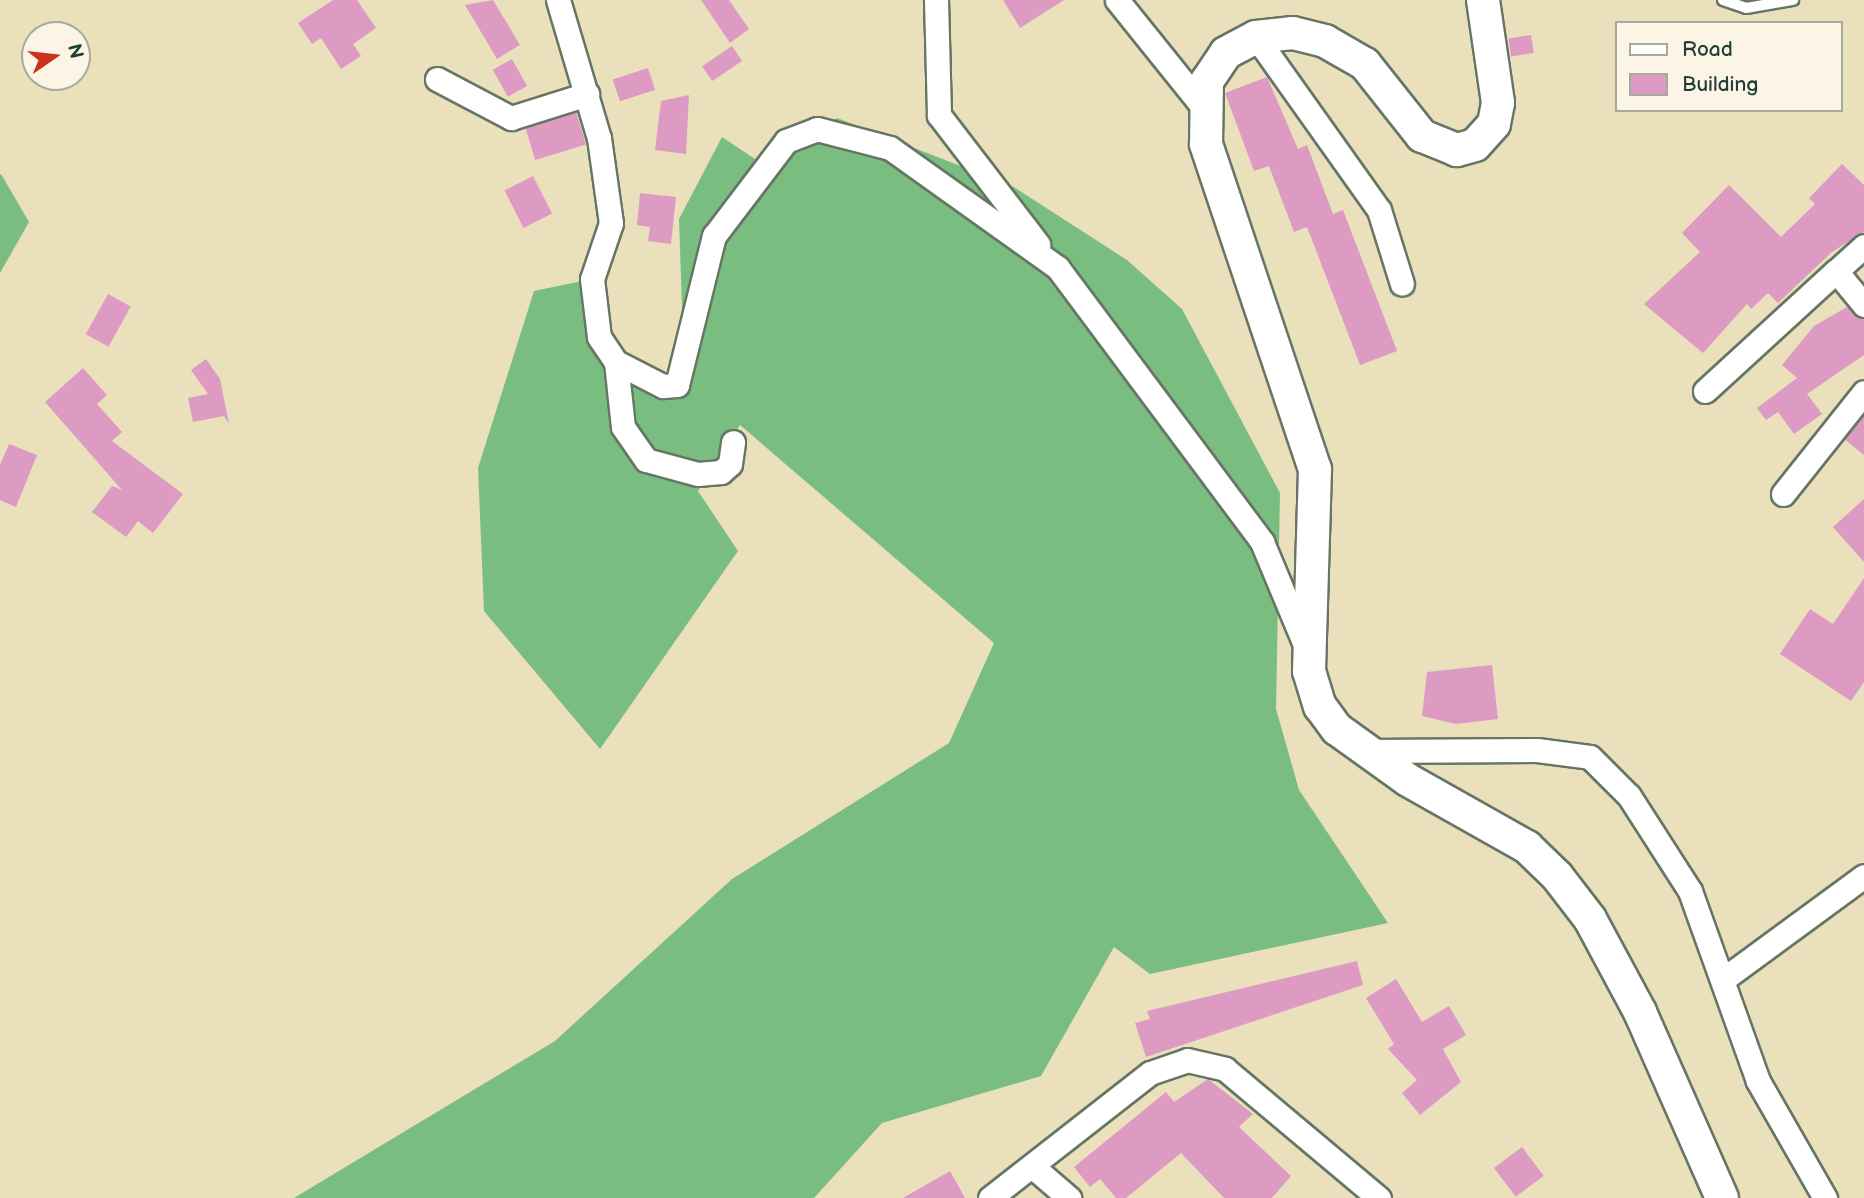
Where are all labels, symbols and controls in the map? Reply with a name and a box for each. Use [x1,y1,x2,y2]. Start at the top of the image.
north arrow [21,21,91,91]
legend [1616,21,1843,112]
text: Road [1682,37,1733,62]
text: N [62,42,88,61]
text: Building [1682,72,1758,97]

